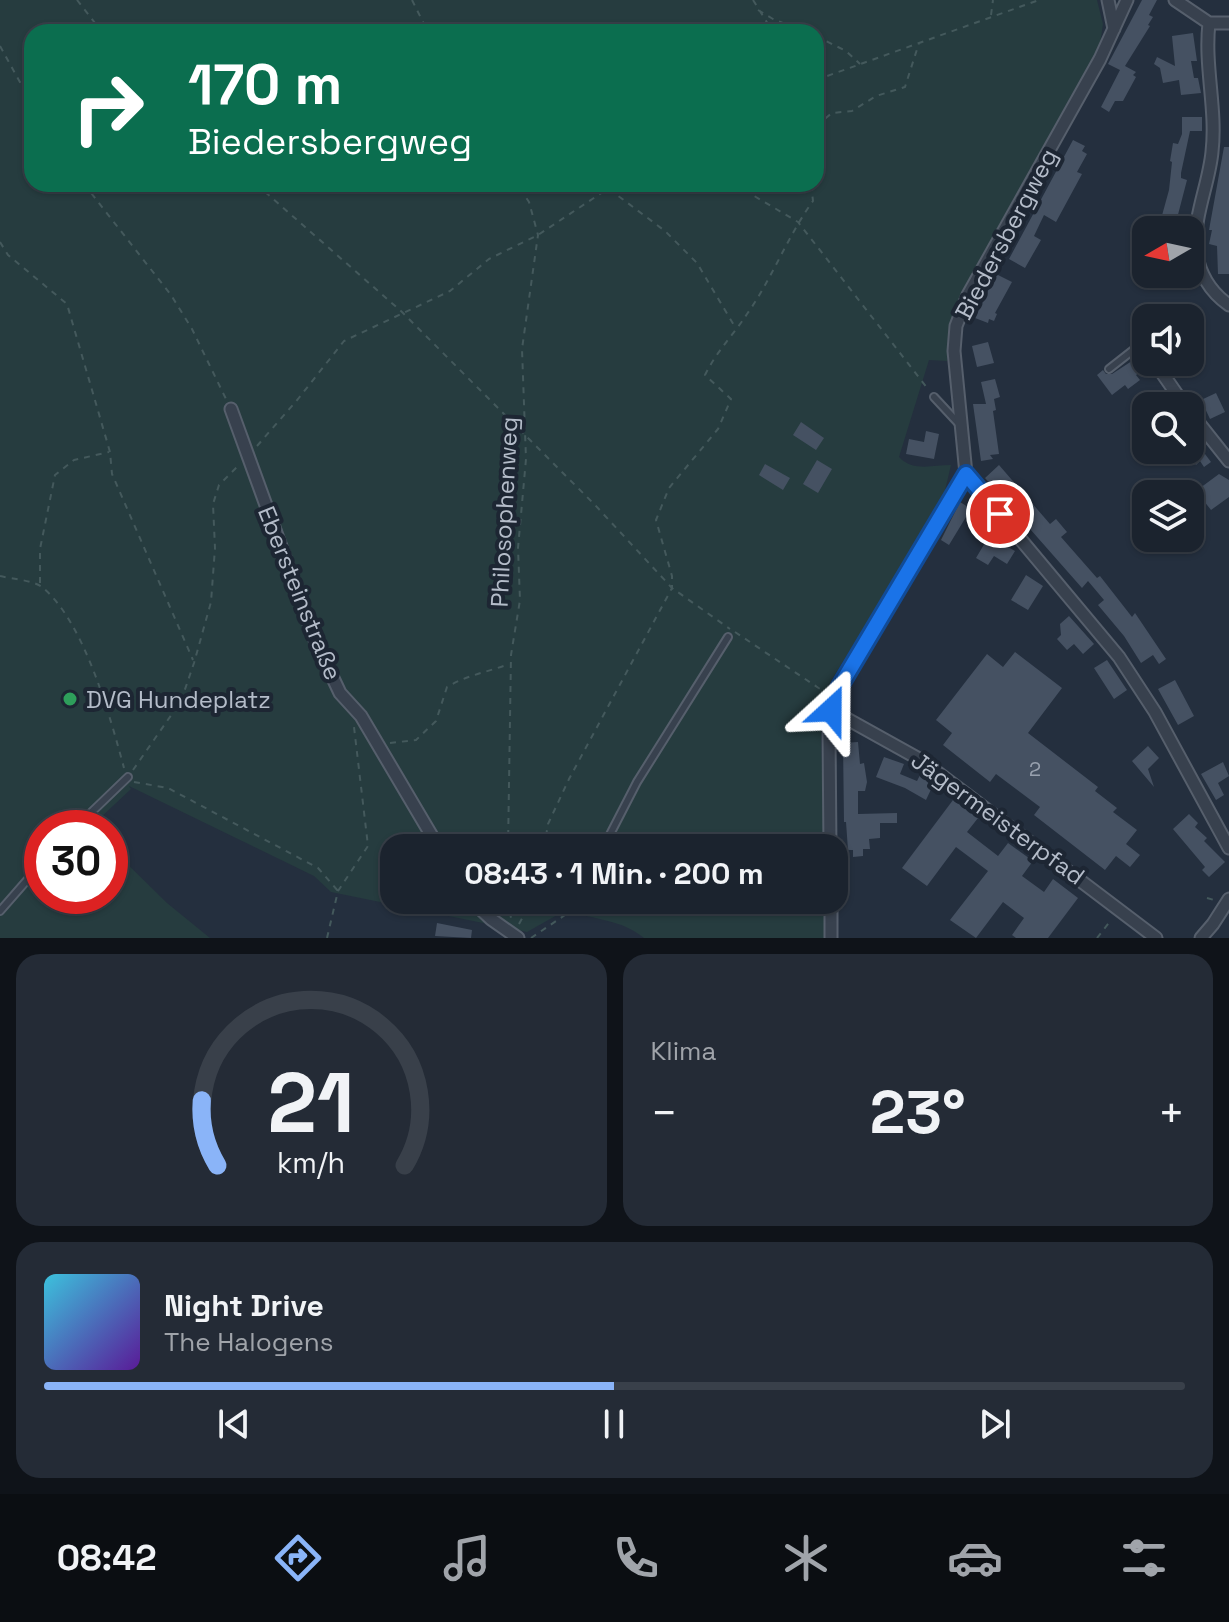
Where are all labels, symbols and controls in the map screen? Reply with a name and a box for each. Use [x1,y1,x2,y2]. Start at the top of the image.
text: 170 m [188,49,342,120]
icon: right [56,56,160,160]
text: Biedersbergweg [188,119,472,165]
street label: Biedersbergweg [948,143,1064,325]
north arrow [1132,216,1204,288]
map controls [1132,216,1204,552]
button: sound [1132,304,1204,376]
button: search [1132,392,1204,464]
street label: Philosophenweg [484,416,524,608]
pin [966,480,1034,548]
button: layers [1132,480,1204,552]
icon: arrive [978,492,1022,536]
street label: Ebersteinstraße [251,501,349,685]
position arrow [789,668,873,752]
place label: DVG Hundeplatz [86,684,271,715]
marker: DVG Hundeplatz [61,690,79,708]
street label: Jägermeisterpfad [905,745,1091,891]
house number: 2 [1029,756,1041,782]
speed limit sign: 30 [24,810,128,914]
text: 08:43 · 1 Min. · 200 m [464,854,764,893]
text: Klima [651,1034,716,1068]
text: 21 [268,1050,355,1156]
text: 23° [870,1074,966,1151]
text: − [651,1085,678,1141]
text: + [1158,1085,1185,1141]
text: km/h [277,1145,345,1181]
text: Night Drive [164,1286,324,1325]
text: The Halogens [164,1325,333,1359]
icon: previous [212,1402,256,1446]
icon: pause [592,1402,636,1446]
icon: next [973,1402,1017,1446]
icon: directions [270,1530,326,1586]
icon: music [439,1530,495,1586]
icon: phone [608,1530,664,1586]
icon: climate [778,1530,834,1586]
icon: car [947,1530,1003,1586]
icon: filters [1116,1530,1172,1586]
text: 08:42 [57,1535,157,1581]

